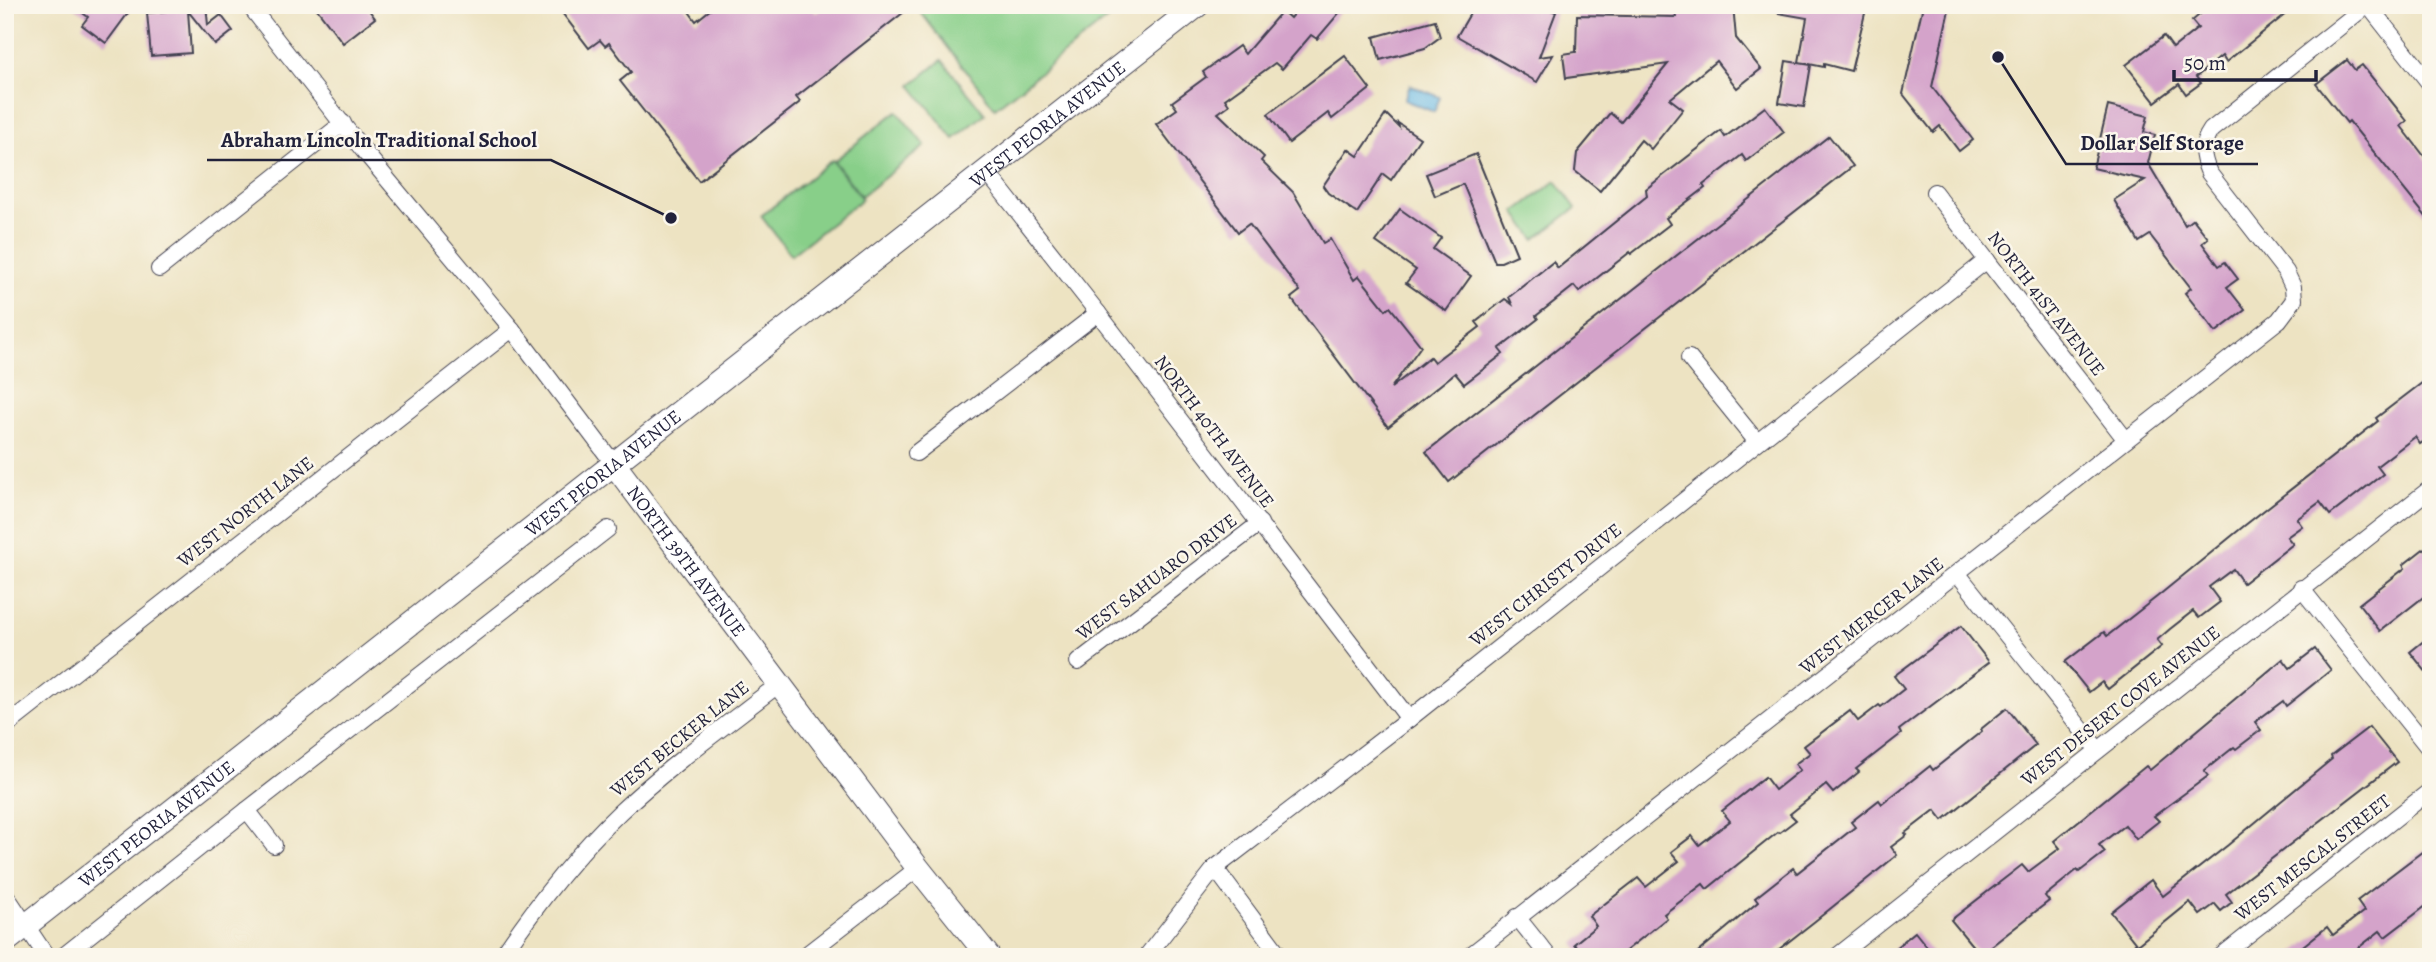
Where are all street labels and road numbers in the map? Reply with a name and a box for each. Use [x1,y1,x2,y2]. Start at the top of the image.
street label: WEST PEORIA AVENUE [963,55,1131,194]
street label: NORTH 41ST AVENUE [1981,226,2111,381]
street label: NORTH 40TH AVENUE [1148,350,1280,513]
street label: WEST PEORIA AVENUE [519,404,687,543]
street label: WEST NORTH LANE [171,450,319,574]
street label: NORTH 39TH AVENUE [621,480,751,642]
street label: WEST SAHUARO DRIVE [1070,508,1242,647]
street label: WEST CHRISTY DRIVE [1463,517,1627,653]
street label: WEST MERCER LANE [1793,551,1949,681]
street label: WEST DESERT COVE AVENUE [2015,620,2226,793]
street label: WEST BECKER LANE [604,675,755,804]
street label: WEST PEORIA AVENUE [72,755,240,894]
street label: WEST MESCAL STREET [2228,788,2397,928]

